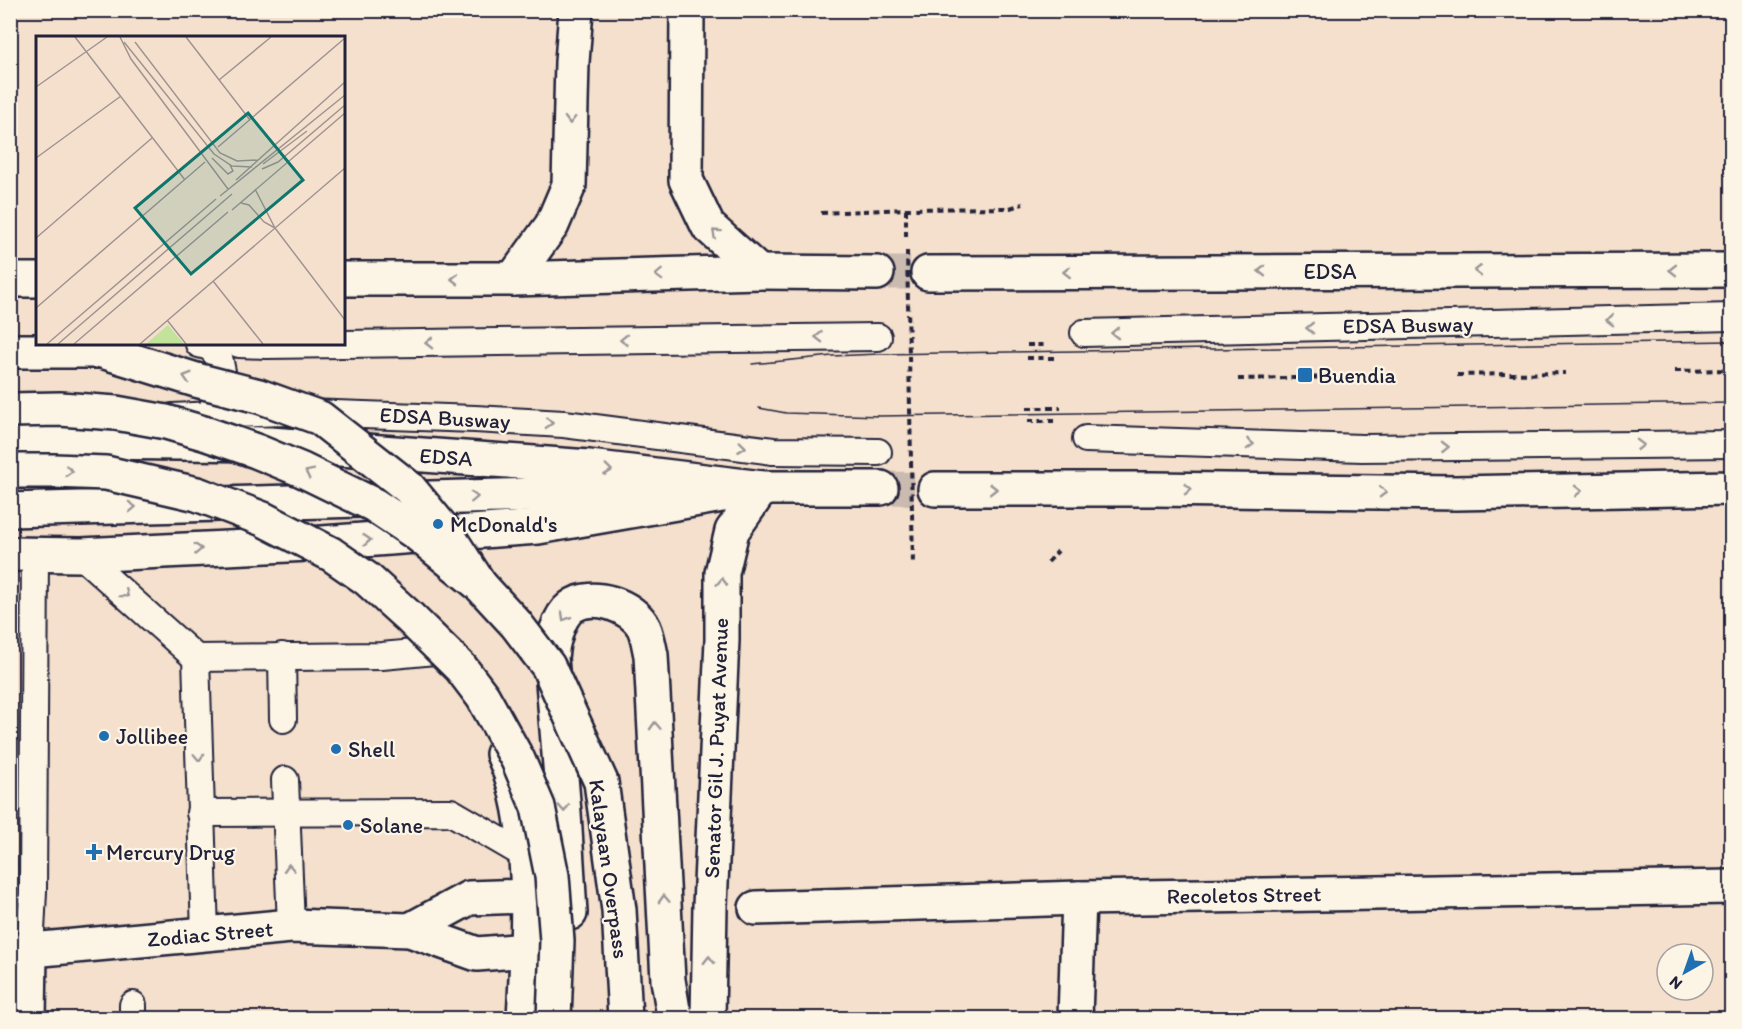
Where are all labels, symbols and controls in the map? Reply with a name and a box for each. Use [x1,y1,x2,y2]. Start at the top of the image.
inset map [36,36,345,345]
one-way arrow [564,116,577,125]
one-way arrow [712,229,723,240]
street label: EDSA [1303,258,1357,285]
one-way arrow [1669,264,1678,276]
one-way arrow [1258,265,1267,277]
one-way arrow [1474,265,1483,277]
one-way arrow [1063,266,1072,278]
one-way arrow [654,268,663,281]
one-way arrow [450,273,459,285]
street label: EDSA Busway [1342,310,1474,340]
one-way arrow [1606,314,1615,326]
one-way arrow [1306,321,1315,334]
one-way arrow [1111,326,1120,339]
one-way arrow [815,331,824,344]
one-way arrow [620,334,629,346]
one-way arrow [425,337,434,349]
place label: Buendia [1318,362,1397,389]
marker: Buendia [1296,366,1314,384]
one-way arrow [182,372,193,384]
street label: EDSA Busway [379,401,512,435]
one-way arrow [544,417,553,430]
one-way arrow [1245,438,1254,451]
one-way arrow [1635,439,1644,451]
one-way arrow [738,440,747,453]
one-way arrow [1440,441,1449,454]
street label: EDSA [419,442,473,472]
one-way arrow [604,463,613,475]
one-way arrow [64,465,73,478]
one-way arrow [304,469,315,481]
one-way arrow [989,483,998,495]
one-way arrow [1184,483,1193,495]
one-way arrow [1574,484,1583,497]
one-way arrow [1379,486,1388,498]
one-way arrow [469,491,478,503]
one-way arrow [127,501,136,514]
place label: McDonald's [450,511,558,538]
marker: McDonald's [431,517,445,531]
one-way arrow [363,534,372,547]
one-way arrow [193,543,202,556]
one-way arrow [716,577,729,586]
one-way arrow [118,586,129,597]
one-way arrow [560,611,572,621]
street label: Senator Gil J. Puyat Avenue [698,617,734,879]
one-way arrow [649,722,662,731]
place label: Jollibee [116,723,188,750]
marker: Jollibee [97,729,111,743]
place label: Shell [348,736,395,763]
marker: Shell [329,742,343,756]
one-way arrow [193,752,205,761]
street label: Kalayaan Overpass [583,778,635,960]
one-way arrow [557,804,570,813]
place label: Solane [360,812,423,839]
marker: Solane [341,818,355,832]
place label: Mercury Drug [106,839,236,866]
marker: Mercury Drug [87,845,101,859]
one-way arrow [282,864,295,873]
street label: Recoletos Street [1166,880,1322,910]
one-way arrow [657,894,670,903]
street label: Zodiac Street [146,915,274,953]
north arrow [1655,942,1715,1002]
one-way arrow [703,956,716,965]
text: N [1665,972,1686,994]

